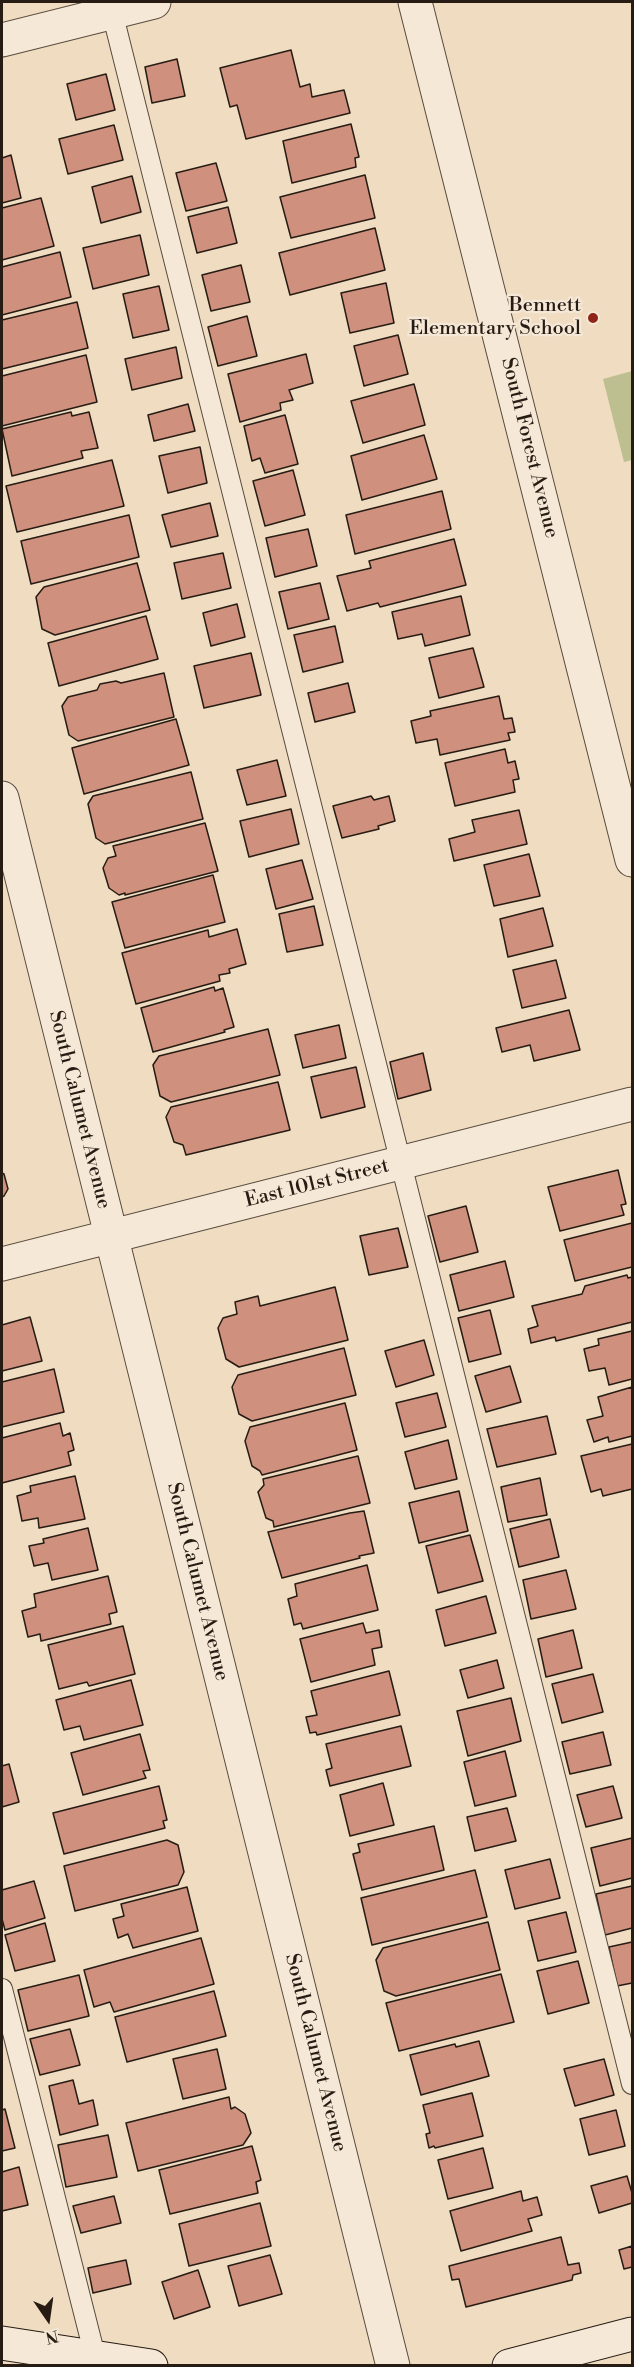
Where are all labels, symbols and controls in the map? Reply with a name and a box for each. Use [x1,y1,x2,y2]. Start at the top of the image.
place label: Bennett Elementary School [409,294,581,341]
marker: Bennett Elementary School [586,311,600,325]
street label: South Forest Avenue [495,355,563,541]
street label: South Calumet Avenue [43,1008,115,1212]
street label: East 101st Street [242,1154,392,1214]
street label: South Calumet Avenue [161,1480,233,1684]
street label: South Calumet Avenue [279,1951,351,2155]
north arrow [18,2289,78,2349]
text: N [44,2325,60,2348]

